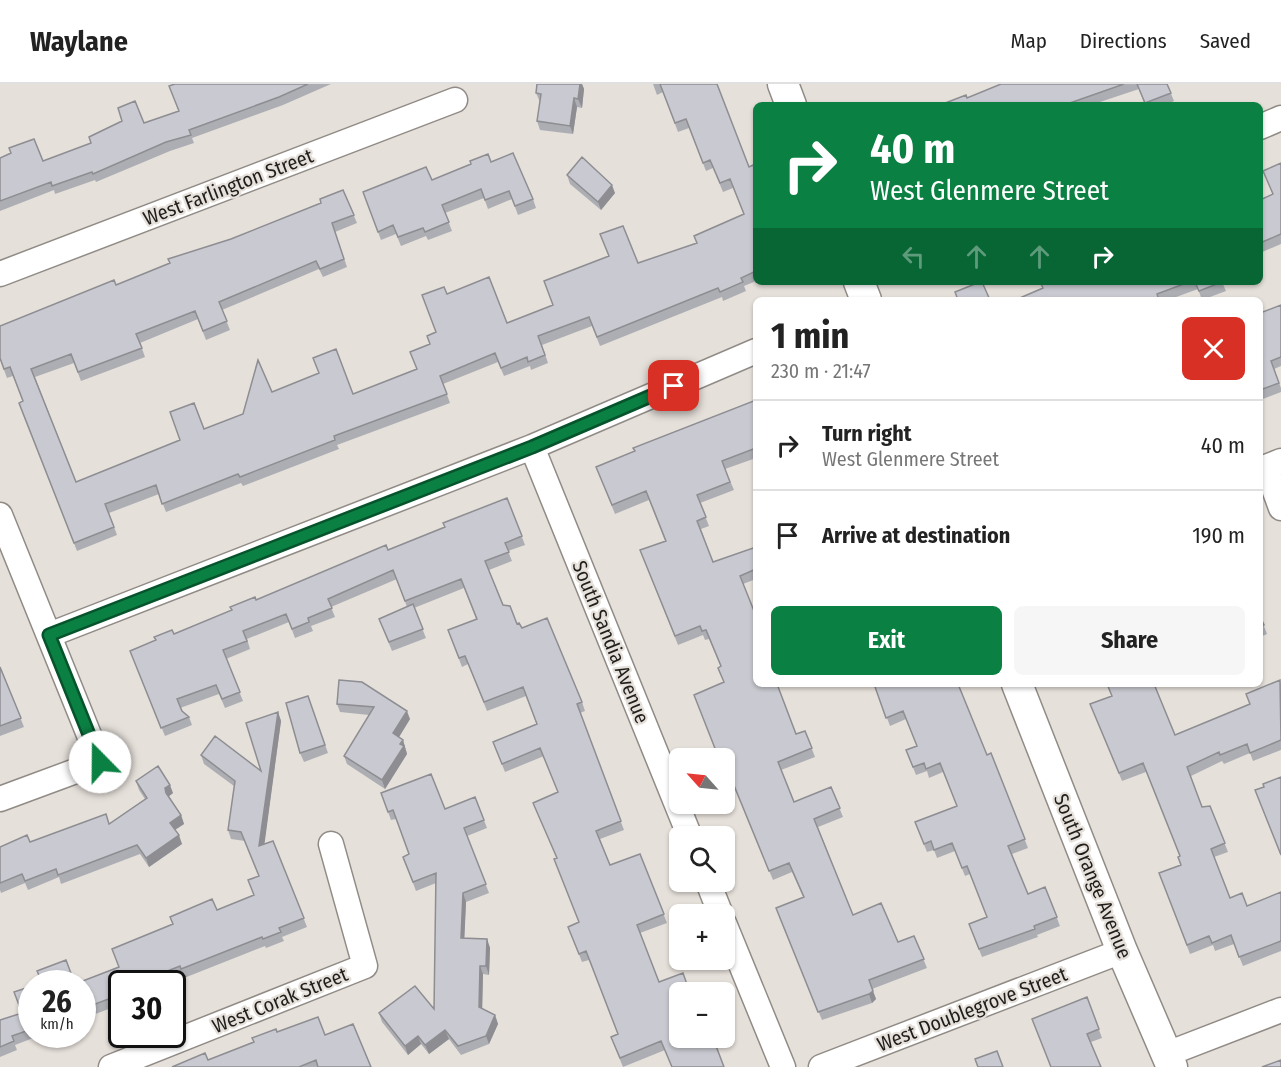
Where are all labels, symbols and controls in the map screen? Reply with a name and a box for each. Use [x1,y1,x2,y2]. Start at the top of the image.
text: Waylane [30,25,128,58]
text: Map [1010,28,1047,54]
text: Directions [1080,28,1167,54]
text: Saved [1200,28,1251,54]
text: 40 m [870,124,955,174]
icon: right [771,126,849,204]
street label: West Farlington Street [140,143,317,230]
text: West Glenmere Street [870,175,1109,207]
icon: left [897,240,930,273]
icon: ahead [960,240,993,273]
icon: ahead [1023,240,1056,273]
icon: right [1086,240,1119,273]
text: 1 min [771,314,849,358]
button: close [1182,317,1245,380]
text: 230 m · 21:47 [771,359,871,383]
pin [648,360,699,411]
icon: arrive [657,369,690,402]
text: Turn right [822,420,911,447]
icon: right [771,429,804,462]
text: 40 m [1201,432,1245,459]
text: West Glenmere Street [822,447,999,471]
icon: arrive [771,519,804,552]
text: Arrive at destination [822,522,1010,549]
text: 190 m [1192,522,1245,549]
street label: South Sandia Avenue [567,557,655,727]
button: Exit [771,606,1002,675]
button: Share [1014,606,1245,675]
position arrow [68,730,132,794]
north arrow [669,748,735,814]
map controls [669,748,735,1048]
street label: South Orange Avenue [1049,790,1137,962]
button: search [669,826,735,892]
button: + [669,904,735,970]
street label: West Corak Street [209,962,352,1038]
street label: West Doublegrove Street [874,962,1071,1056]
speed limit sign: 30 [108,970,186,1048]
button: − [669,982,735,1048]
text: 26 [42,984,72,1020]
text: km/h [40,1015,74,1033]

